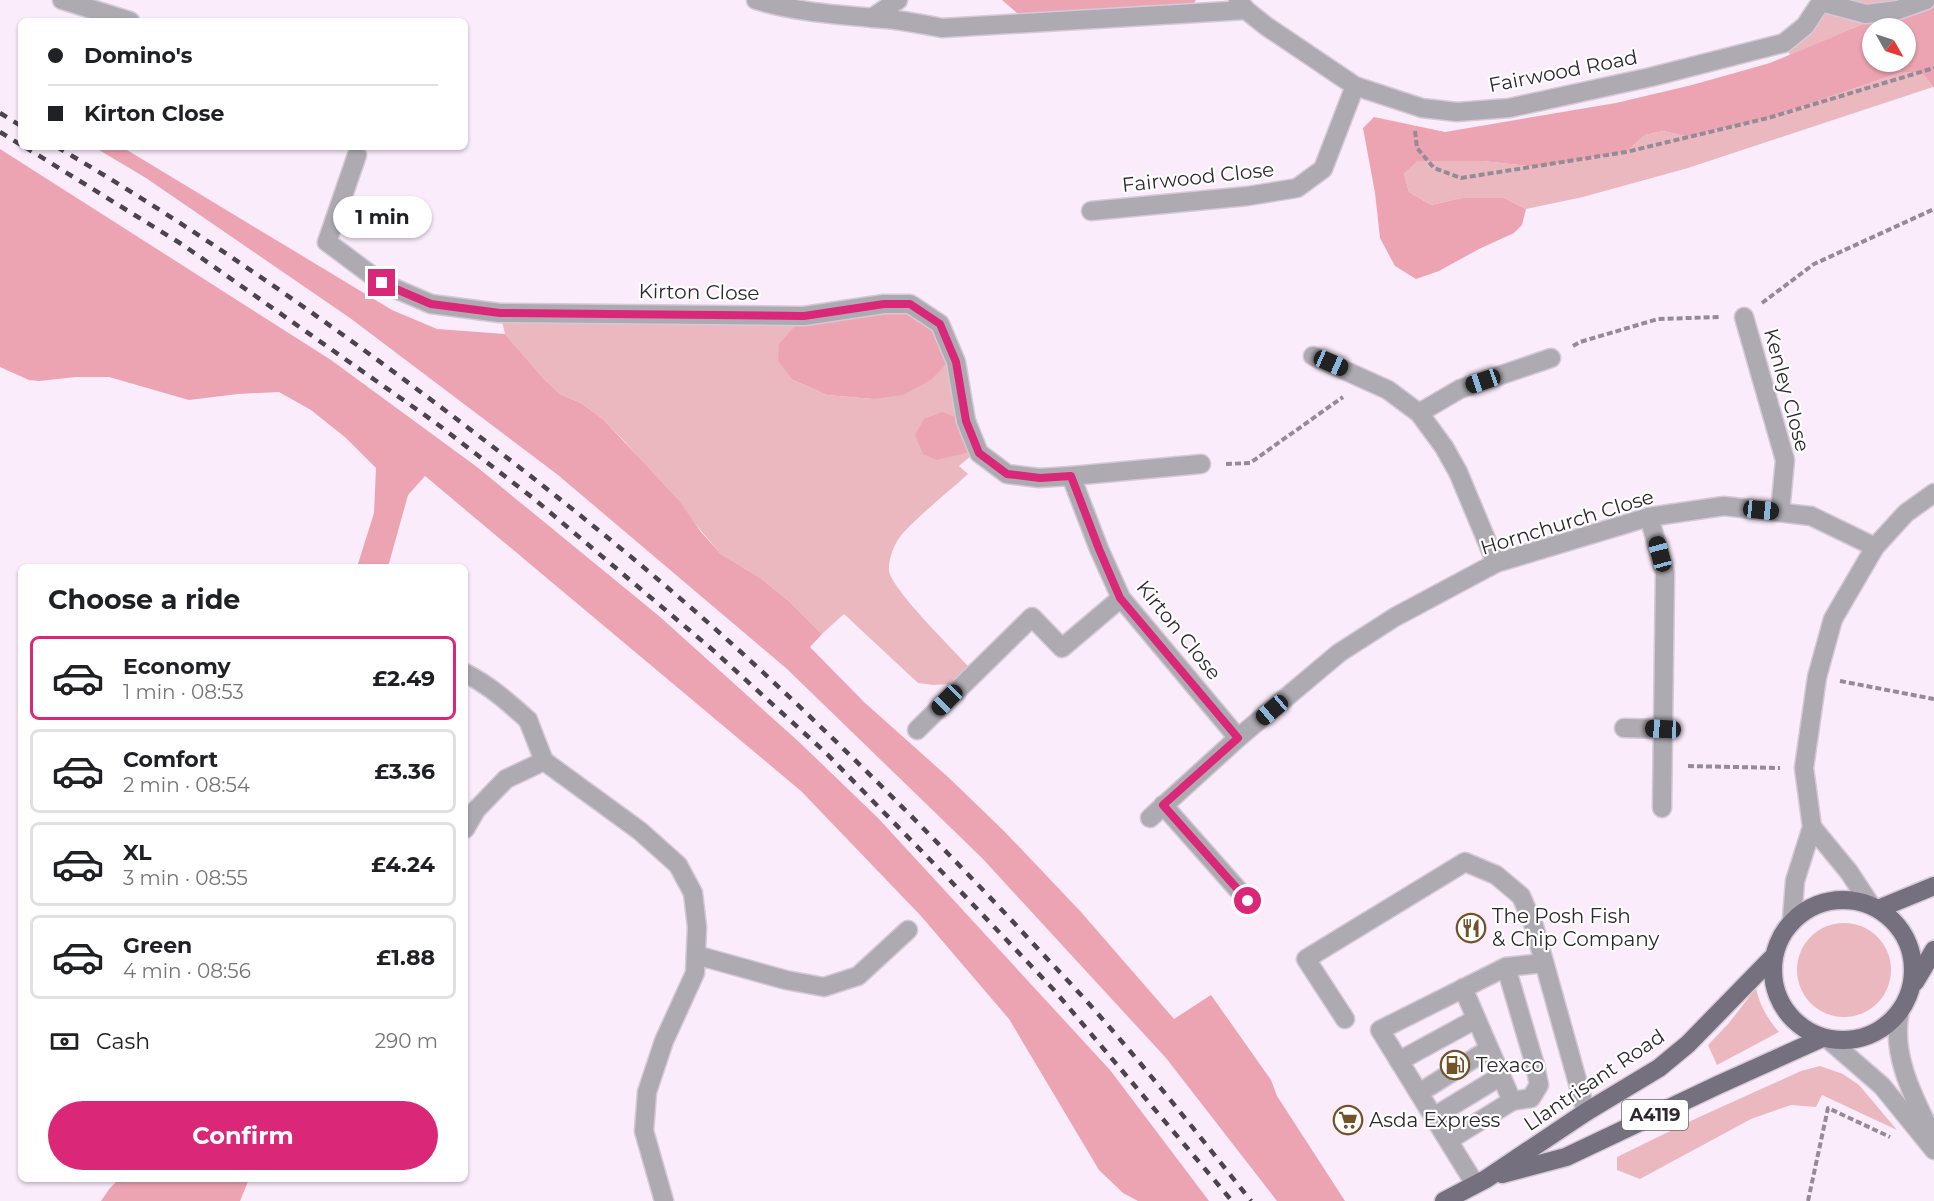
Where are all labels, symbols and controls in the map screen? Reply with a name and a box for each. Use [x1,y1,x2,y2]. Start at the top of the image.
north arrow [1862,18,1916,72]
map controls [1862,18,1916,72]
text: Domino's [84,42,192,69]
street label: Fairwood Road [1486,45,1640,97]
text: Kirton Close [84,100,224,127]
street label: Fairwood Close [1121,157,1275,197]
callout: 1 min [332,196,431,238]
text: 1 min [355,205,410,229]
route end [368,269,395,296]
street label: Kirton Close [638,279,760,305]
street label: Kenley Close [1759,326,1815,454]
car [1311,347,1351,379]
car [1463,367,1503,395]
street label: Hornchurch Close [1478,484,1656,560]
car [1742,499,1780,521]
car [1647,534,1673,574]
street label: Kirton Close [1132,575,1226,685]
text: Choose a ride [48,583,240,616]
icon: car [51,651,105,705]
text: Economy [123,653,231,680]
text: £2.49 [372,665,435,692]
text: 1 min · 08:53 [123,680,244,704]
car [928,681,966,719]
car [1252,692,1292,728]
car [1645,719,1681,739]
icon: car [51,744,105,798]
text: Comfort [123,746,218,773]
text: £3.36 [374,758,435,785]
text: 2 min · 08:54 [123,773,250,797]
icon: car [51,837,105,891]
text: XL [123,839,152,866]
text: £4.24 [371,851,435,878]
text: 3 min · 08:55 [123,866,248,890]
route start [1234,887,1261,914]
place label: The Posh Fish & Chip Company [1492,904,1659,951]
restaurant icon: The Posh Fish & Chip Company [1455,912,1487,944]
icon: car [51,930,105,984]
text: Green [123,932,192,959]
text: £1.88 [376,944,435,971]
text: 4 min · 08:56 [123,959,251,983]
street label: Llantrisant Road [1519,1024,1669,1136]
icon: cash [48,1025,81,1058]
text: Cash [96,1028,150,1055]
text: 290 m [375,1029,438,1053]
fuel station icon: Texaco [1439,1049,1471,1081]
place label: Texaco [1476,1053,1544,1077]
road number: A4119 [1622,1100,1688,1130]
button: Confirm [48,1101,438,1170]
supermarket icon: Asda Express [1332,1104,1364,1136]
place label: Asda Express [1369,1108,1501,1132]

